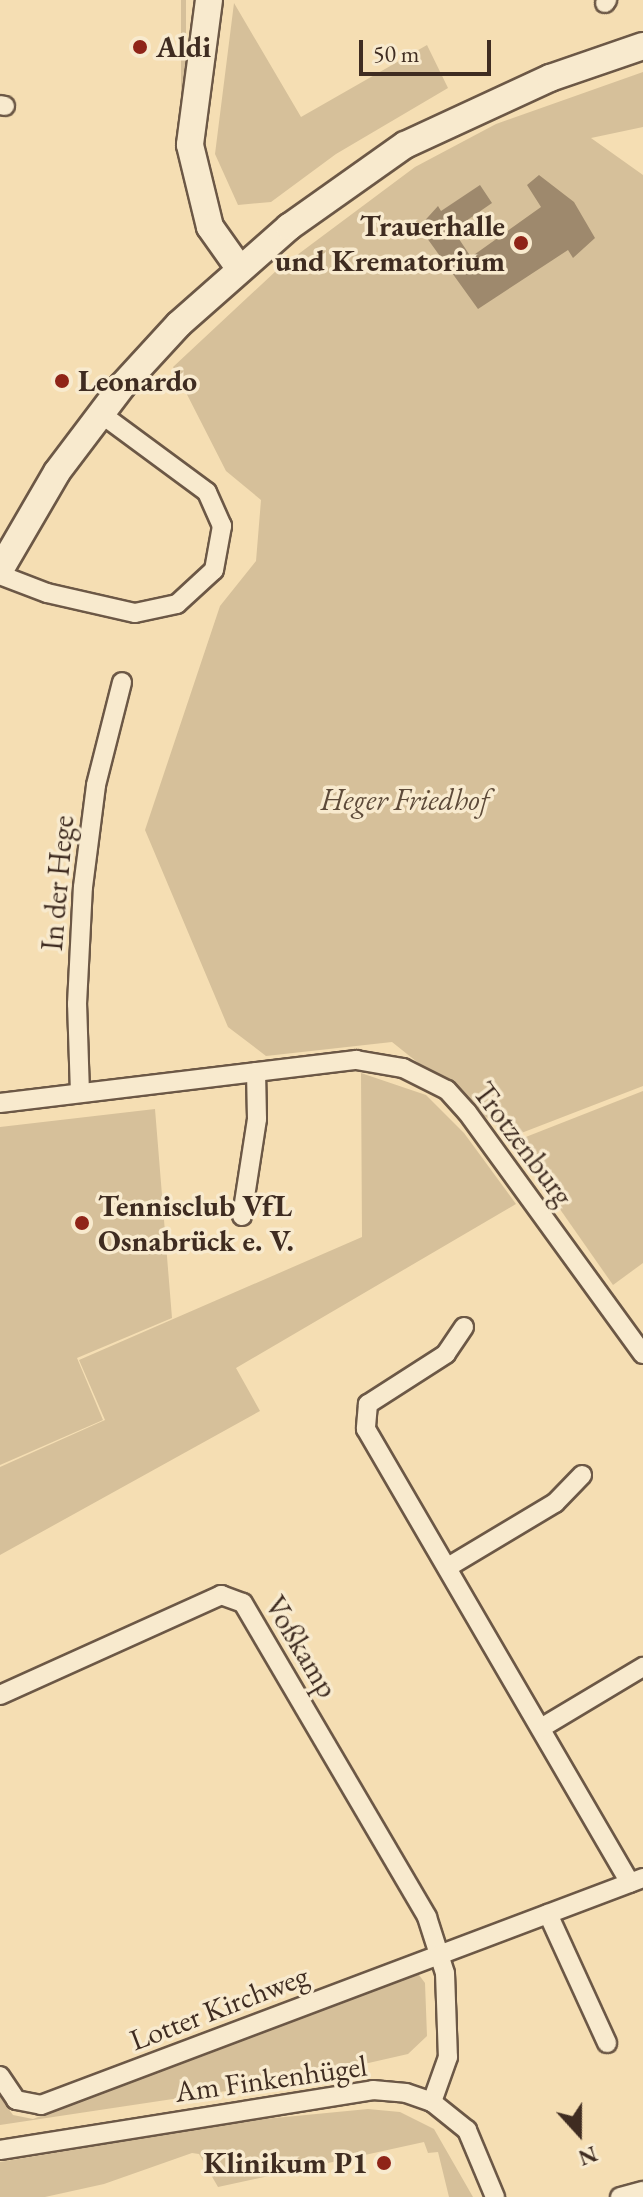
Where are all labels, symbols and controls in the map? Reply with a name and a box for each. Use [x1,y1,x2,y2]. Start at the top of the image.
scale bar [363,24,495,74]
place label: Aldi [156,29,211,65]
marker: Aldi [131,38,149,56]
text: 50 m [373,38,420,69]
place label: Trauerhalle und Krematorium [275,208,505,278]
marker: Trauerhalle und Krematorium [512,234,530,252]
place label: Leonardo [78,363,197,399]
marker: Leonardo [53,372,71,390]
park label: Heger Friedhof [321,782,489,818]
street label: In der Hege [34,814,82,952]
street label: Trotzenburg [465,1075,581,1213]
place label: Tennisclub VfL Osnabrück e. V. [98,1188,294,1258]
marker: Tennisclub VfL Osnabrück e. V. [73,1214,91,1232]
street label: Voßkamp [257,1590,345,1704]
street label: Lotter Kirchweg [125,1957,313,2059]
street label: Am Finkenhügel [173,2048,369,2110]
north arrow [539,2093,619,2173]
text: N [574,2139,601,2173]
place label: Klinikum P1 [204,2145,368,2181]
marker: Klinikum P1 [375,2154,393,2172]

